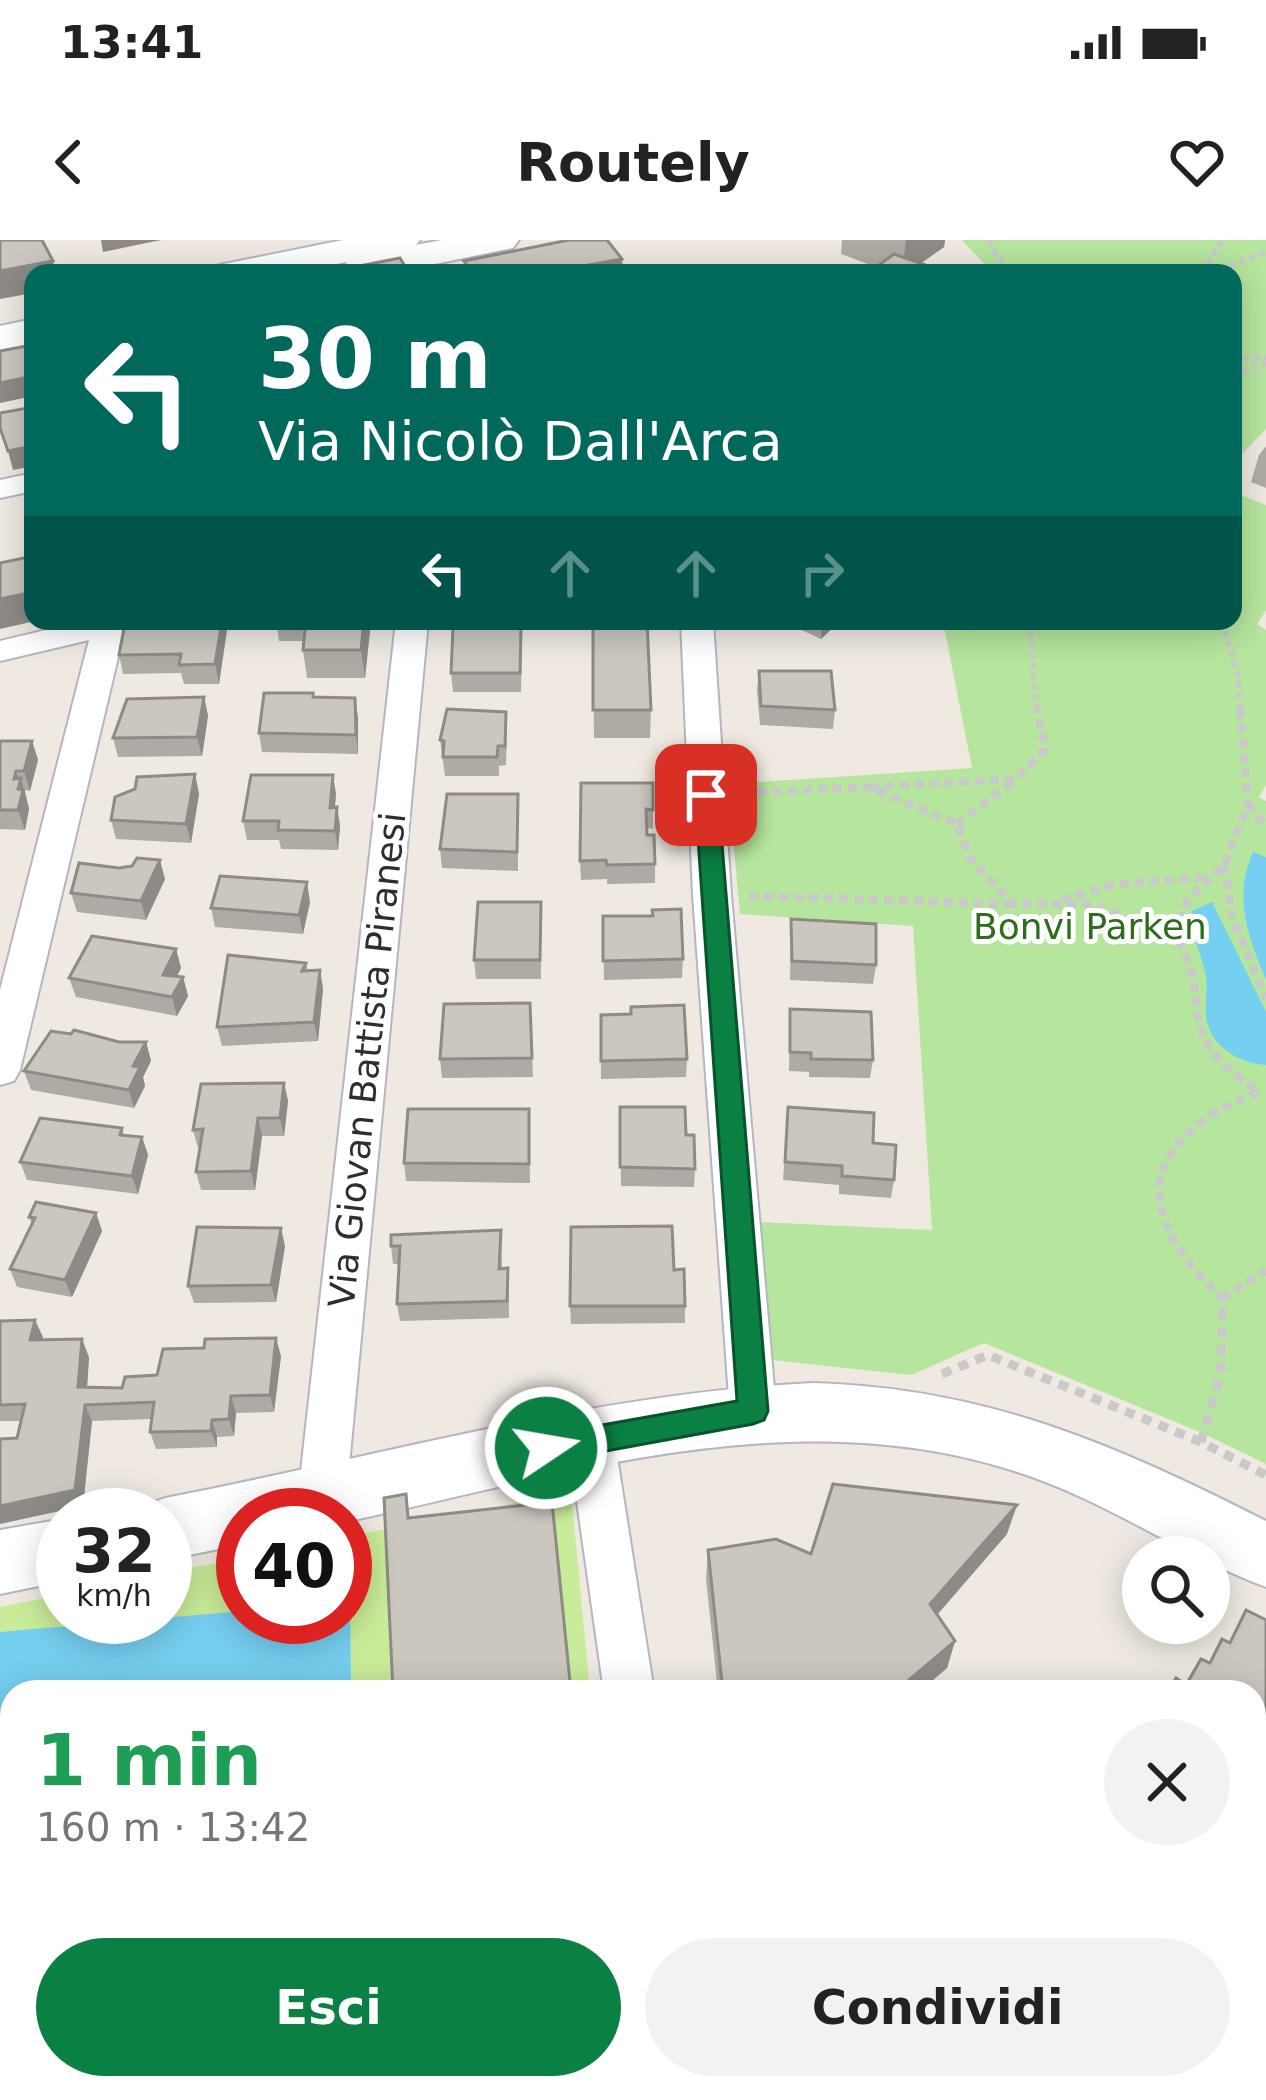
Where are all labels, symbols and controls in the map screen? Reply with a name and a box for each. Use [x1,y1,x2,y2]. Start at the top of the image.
text: 13:41 [60,16,203,69]
icon: back [36,129,102,195]
icon: heart [1164,129,1230,195]
text: Routely [516,131,750,194]
text: 30 m [258,310,492,408]
icon: left [60,312,216,468]
text: Via Nicolò Dall'Arca [258,410,783,473]
icon: left [411,540,477,606]
icon: ahead [537,540,603,606]
icon: ahead [663,540,729,606]
icon: right [789,540,855,606]
pin [655,744,757,846]
icon: arrive [673,762,739,828]
street label: Via Giovan Battista Piranesi [321,810,413,1310]
park label: Bonvi Parken [973,906,1207,947]
position arrow [483,1385,609,1511]
speed limit sign: 40 [216,1488,372,1644]
text: 32 [72,1516,156,1586]
map controls [1122,1536,1230,1644]
button: search [1122,1536,1230,1644]
text: km/h [76,1578,152,1613]
text: 1 min [36,1718,262,1802]
button: close [1104,1719,1230,1845]
text: 160 m · 13:42 [36,1805,310,1850]
button: Esci [36,1938,621,2076]
button: Condividi [645,1938,1230,2076]

